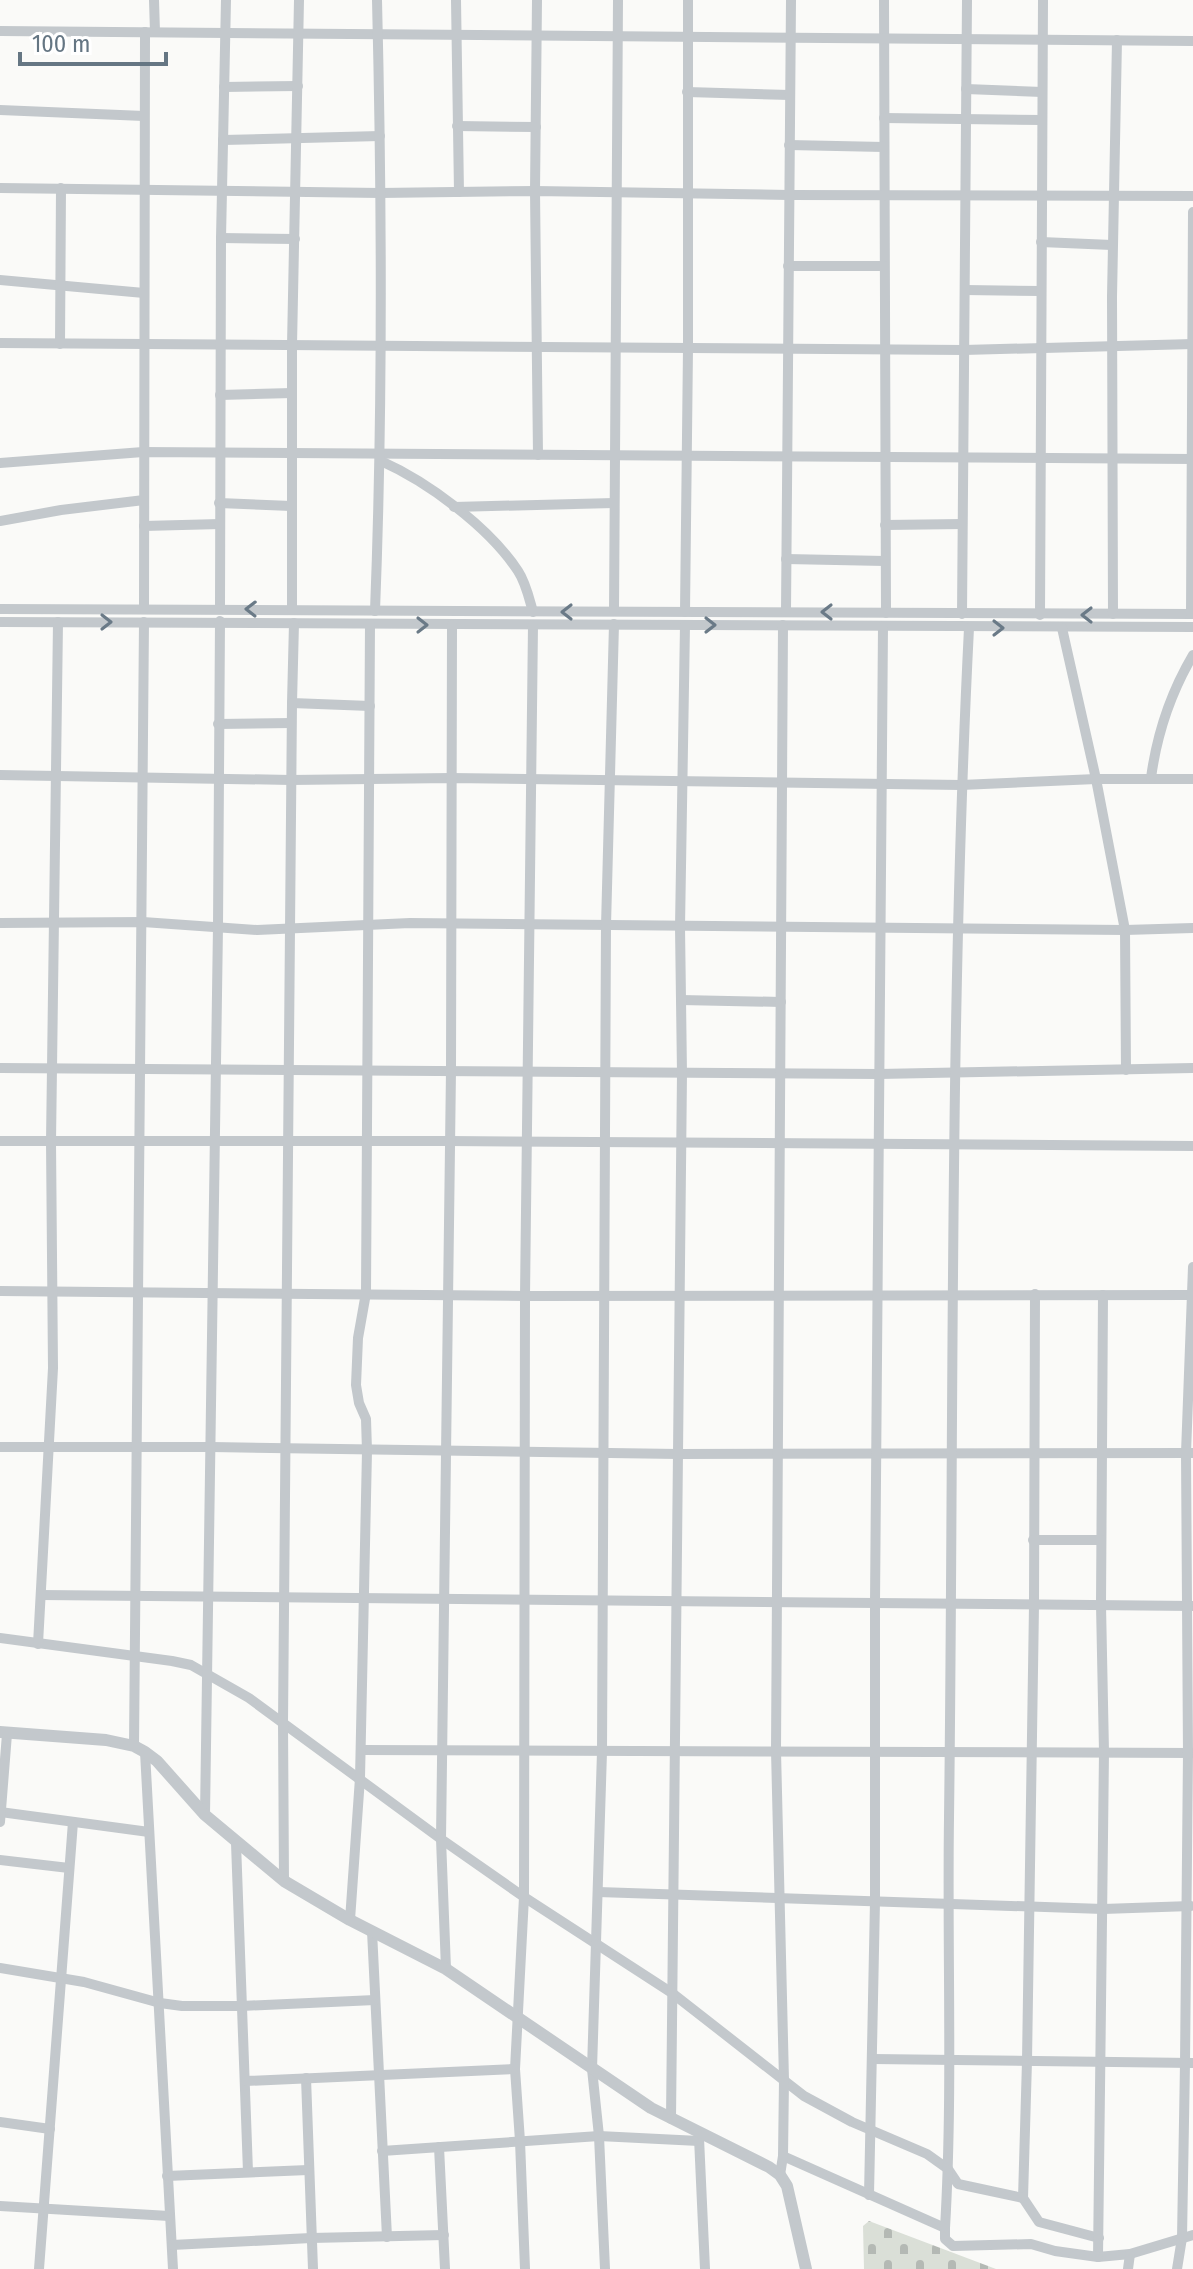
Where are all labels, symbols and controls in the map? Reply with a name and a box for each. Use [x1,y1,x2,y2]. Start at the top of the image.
scale bar [20,16,166,66]
text: 100 m [32,30,90,58]
one-way arrow [244,600,257,617]
one-way arrow [560,603,573,621]
one-way arrow [820,603,833,621]
one-way arrow [1080,606,1093,623]
one-way arrow [100,613,113,631]
one-way arrow [416,616,429,633]
one-way arrow [704,616,717,634]
one-way arrow [992,619,1005,637]

